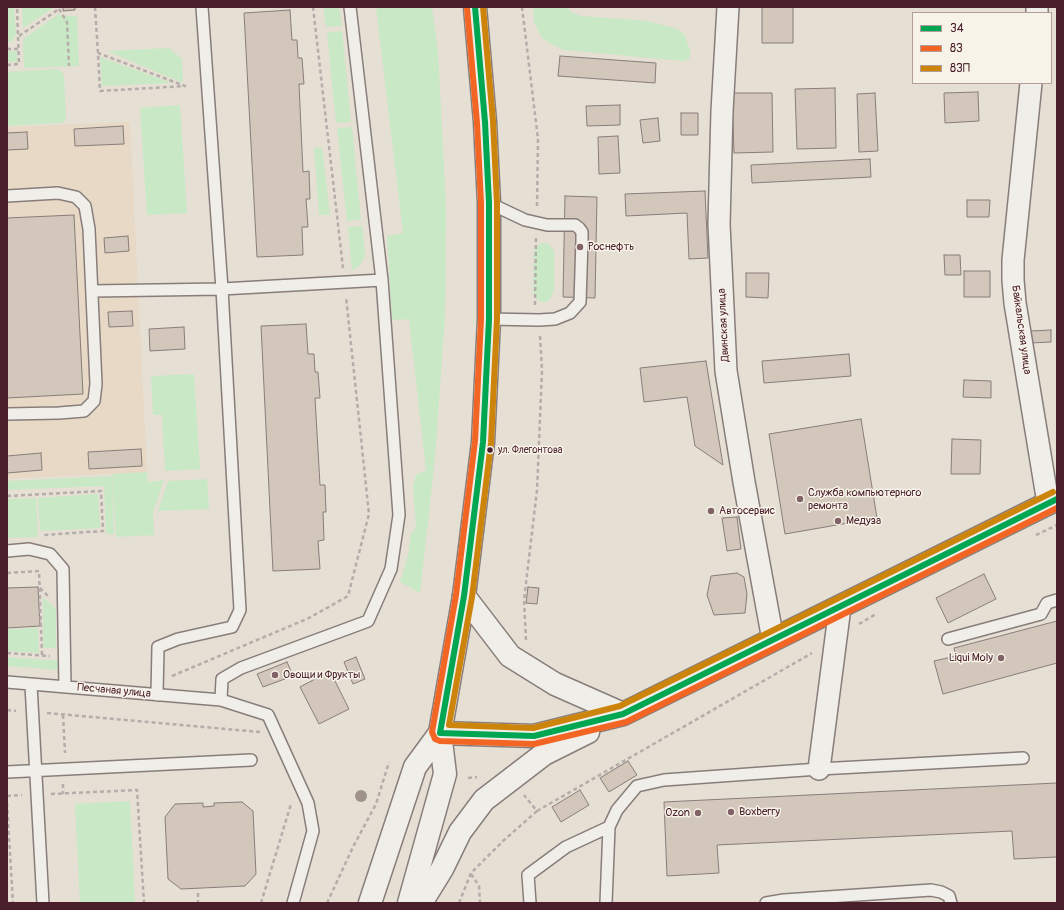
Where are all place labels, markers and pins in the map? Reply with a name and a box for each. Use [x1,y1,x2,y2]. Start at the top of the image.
place label: Роснефть [588,240,634,254]
marker: Роснефть [575,242,585,252]
place label: ул. Флегонтова [498,444,562,456]
marker: ул. Флегонтова [485,445,495,455]
place label: Служба компьютерного ремонта [808,486,921,512]
marker: Служба компьютерного ремонта [795,494,805,504]
place label: Автосервис [719,504,775,518]
marker: Автосервис [706,506,716,516]
place label: Медуза [846,514,881,528]
marker: Медуза [833,516,843,526]
place label: Liqui Moly [949,651,993,665]
marker: Liqui Moly [996,653,1006,663]
place label: Овощи и Фрукты [283,668,360,682]
marker: Овощи и Фрукты [270,670,280,680]
place label: Boxberry [739,805,780,819]
place label: Ozon [665,806,690,820]
marker: Boxberry [726,807,736,817]
marker: Ozon [693,808,703,818]

